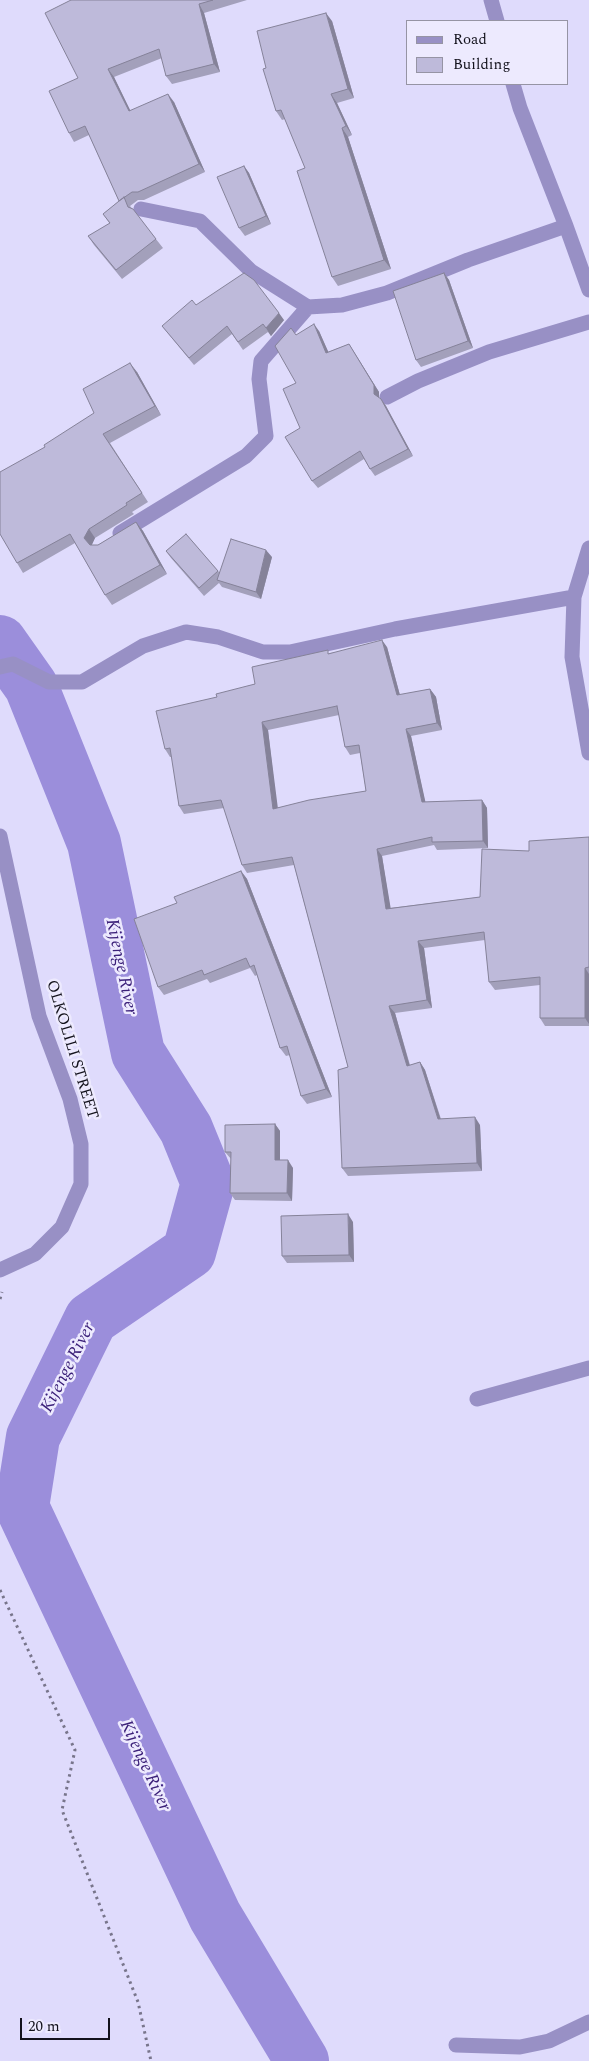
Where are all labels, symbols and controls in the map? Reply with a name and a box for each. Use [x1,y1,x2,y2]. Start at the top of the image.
legend [406,20,569,85]
text: Road [453,28,487,51]
text: Building [453,53,510,76]
water label: Kijenge River [99,917,141,1017]
street label: OLKOLILI STREET [41,978,101,1122]
water label: Kijenge River [37,1320,101,1416]
water label: Kijenge River [114,1717,174,1815]
scale bar [22,2008,112,2040]
text: 20 m [28,2015,60,2038]

